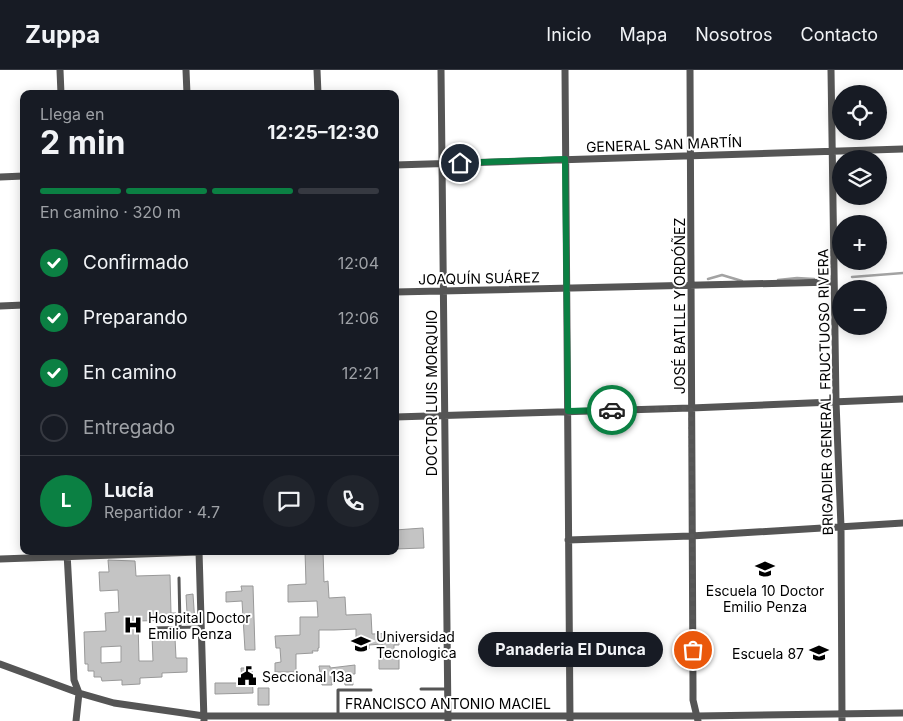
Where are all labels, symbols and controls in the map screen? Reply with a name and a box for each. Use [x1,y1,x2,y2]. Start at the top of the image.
text: Zuppa [25,20,100,49]
text: Inicio [546,24,592,45]
text: Mapa [620,24,667,45]
text: Nosotros [695,24,773,45]
text: Contacto [801,24,878,45]
map controls [832,85,887,335]
button: locate [832,85,887,140]
text: Llega en [40,104,104,124]
text: 12:25–12:30 [267,121,379,144]
text: 2 min [40,123,126,162]
street label: GENERAL SAN MARTÍN [586,133,742,155]
pin [439,142,481,184]
icon: home [446,149,474,177]
button: layers [832,150,887,205]
text: En camino · 320 m [40,202,181,222]
button: + [832,215,887,270]
street label: JOSÉ BATLLE Y ORDÓÑEZ [671,218,688,394]
street label: BRIGADIER GENERAL FRUCTUOSO RIVERA [814,248,836,535]
icon: check [40,249,68,277]
text: Confirmado [83,251,189,274]
text: 12:04 [338,253,379,273]
street label: JOAQUÍN SUÁREZ [418,268,540,288]
button: − [832,280,887,335]
icon: check [40,304,68,332]
text: Preparando [83,306,188,329]
text: 12:06 [338,308,379,328]
street label: DOCTOR LUIS MORQUIO [423,310,440,476]
icon: check [40,359,68,387]
text: En camino [83,361,177,384]
text: 12:21 [342,363,379,383]
courier [587,385,637,435]
icon: car [598,396,626,424]
text: Entregado [83,416,175,439]
button: chat [263,475,315,527]
button: phone [327,475,379,527]
text: Lucía [104,479,154,502]
text: L [61,489,71,512]
text: Repartidor · 4.7 [104,502,220,522]
school or university icon: Escuela 10 Doctor Emilio Penza [754,558,776,580]
place label: Escuela 10 Doctor Emilio Penza [706,582,824,615]
place label: Hospital Doctor Emilio Penza [148,609,251,642]
hospital icon: Hospital Doctor Emilio Penza [122,614,144,636]
place label: Universidad Tecnologica [376,628,457,661]
pin [672,629,714,671]
callout: Panaderia El Dunca [478,632,663,668]
school or university icon: Universidad Tecnologica [350,633,372,655]
icon: bag [679,636,707,664]
text: Panaderia El Dunca [495,639,646,659]
school or university icon: Escuela 87 [808,642,830,664]
place label: Escuela 87 [732,645,804,662]
public building icon: Seccional 13a [236,665,258,687]
place label: Seccional 13a [262,668,353,685]
street label: FRANCISCO ANTONIO MACIEL [345,695,551,712]

